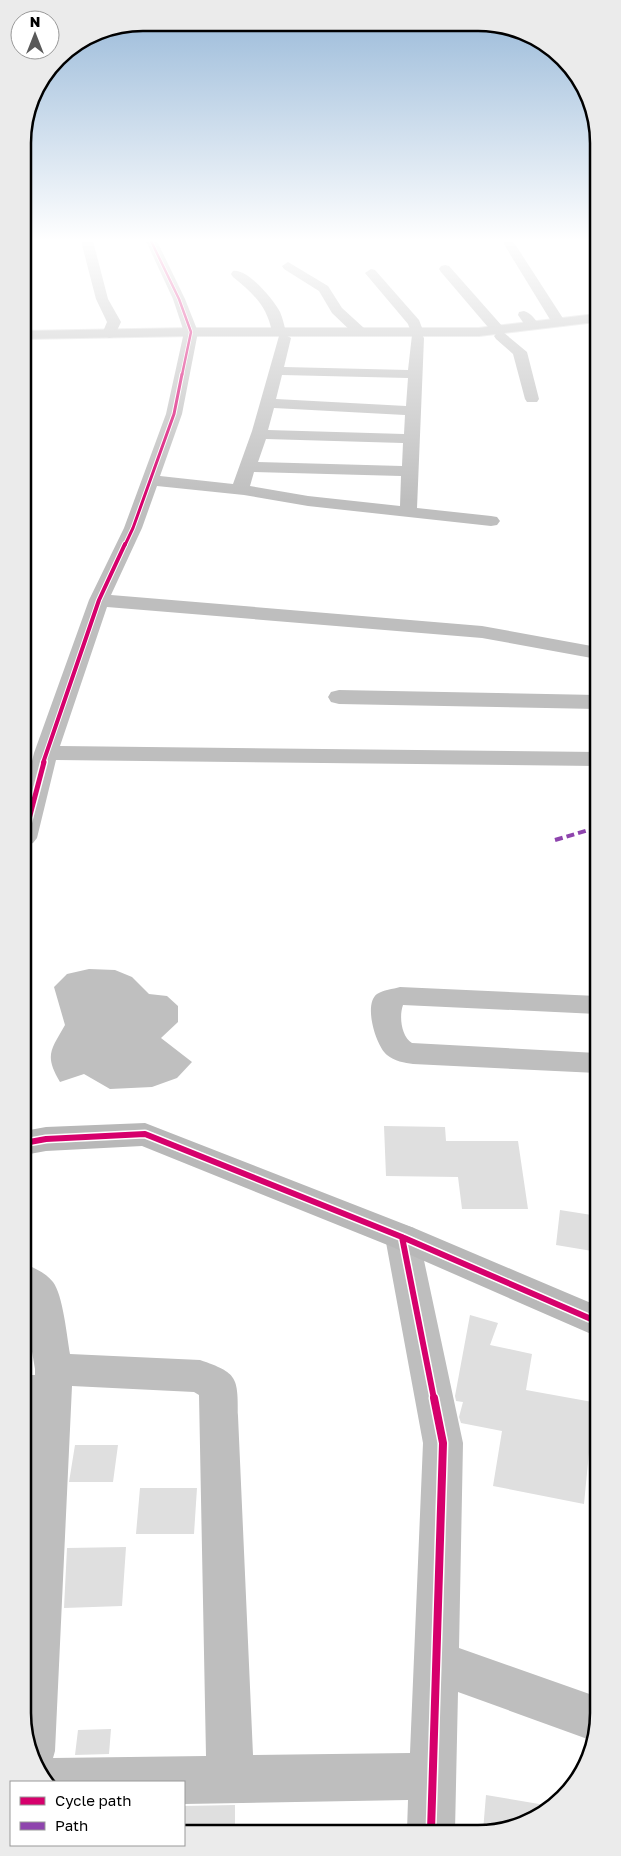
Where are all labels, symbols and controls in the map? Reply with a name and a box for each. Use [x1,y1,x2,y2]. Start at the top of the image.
north arrow [10,10,60,60]
text: N [30,13,40,30]
legend [10,1781,185,1846]
text: Cycle path [55,1791,131,1809]
text: Path [55,1816,88,1834]

